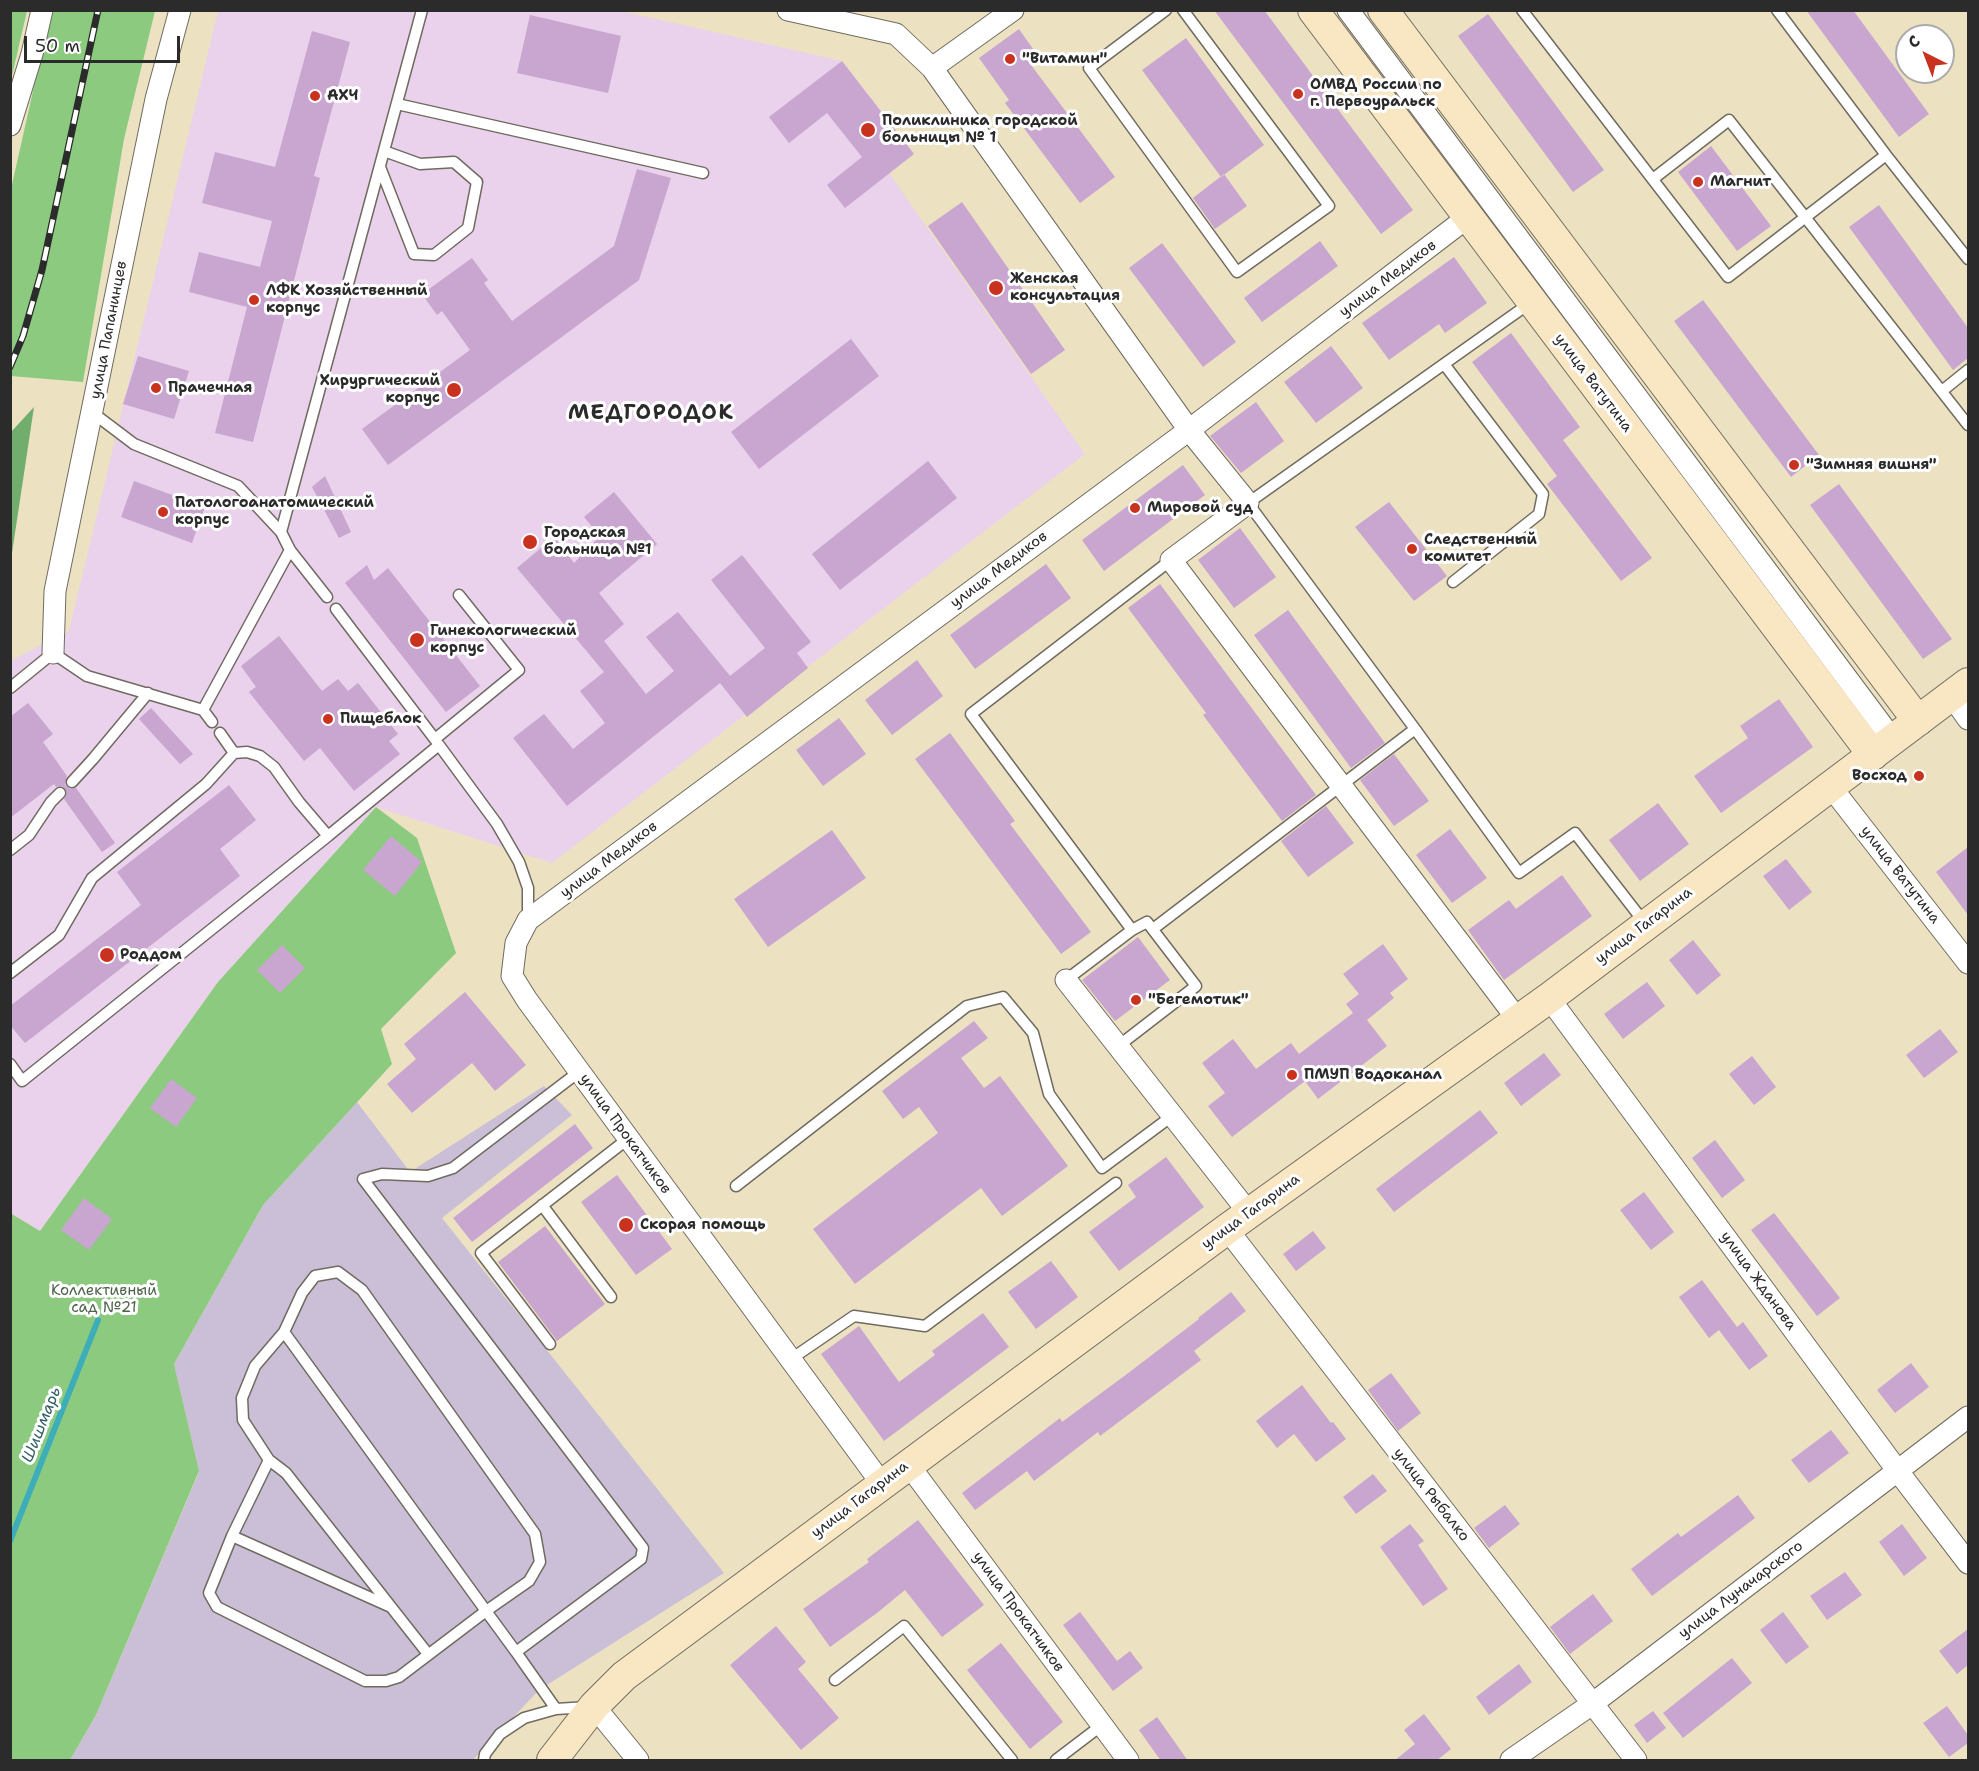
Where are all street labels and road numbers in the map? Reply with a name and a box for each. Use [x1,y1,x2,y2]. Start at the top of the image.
street label: улица Медиков [1336,237,1440,321]
street label: улица Папанинцев [87,259,131,401]
street label: улица Ватутина [1550,330,1636,436]
street label: улица Медиков [947,528,1051,612]
street label: улица Медиков [557,818,661,902]
street label: улица Ватутина [1856,823,1944,927]
street label: улица Гагарина [1592,884,1696,968]
street label: улица Прокатчиков [575,1070,675,1198]
street label: улица Гагарина [1198,1170,1304,1254]
street label: улица Жданова [1716,1228,1800,1334]
street label: улица Рыбалко [1389,1445,1473,1545]
street label: улица Гагарина [808,1458,912,1542]
street label: улица Луначарского [1675,1537,1807,1643]
street label: улица Прокатчиков [968,1548,1068,1676]

